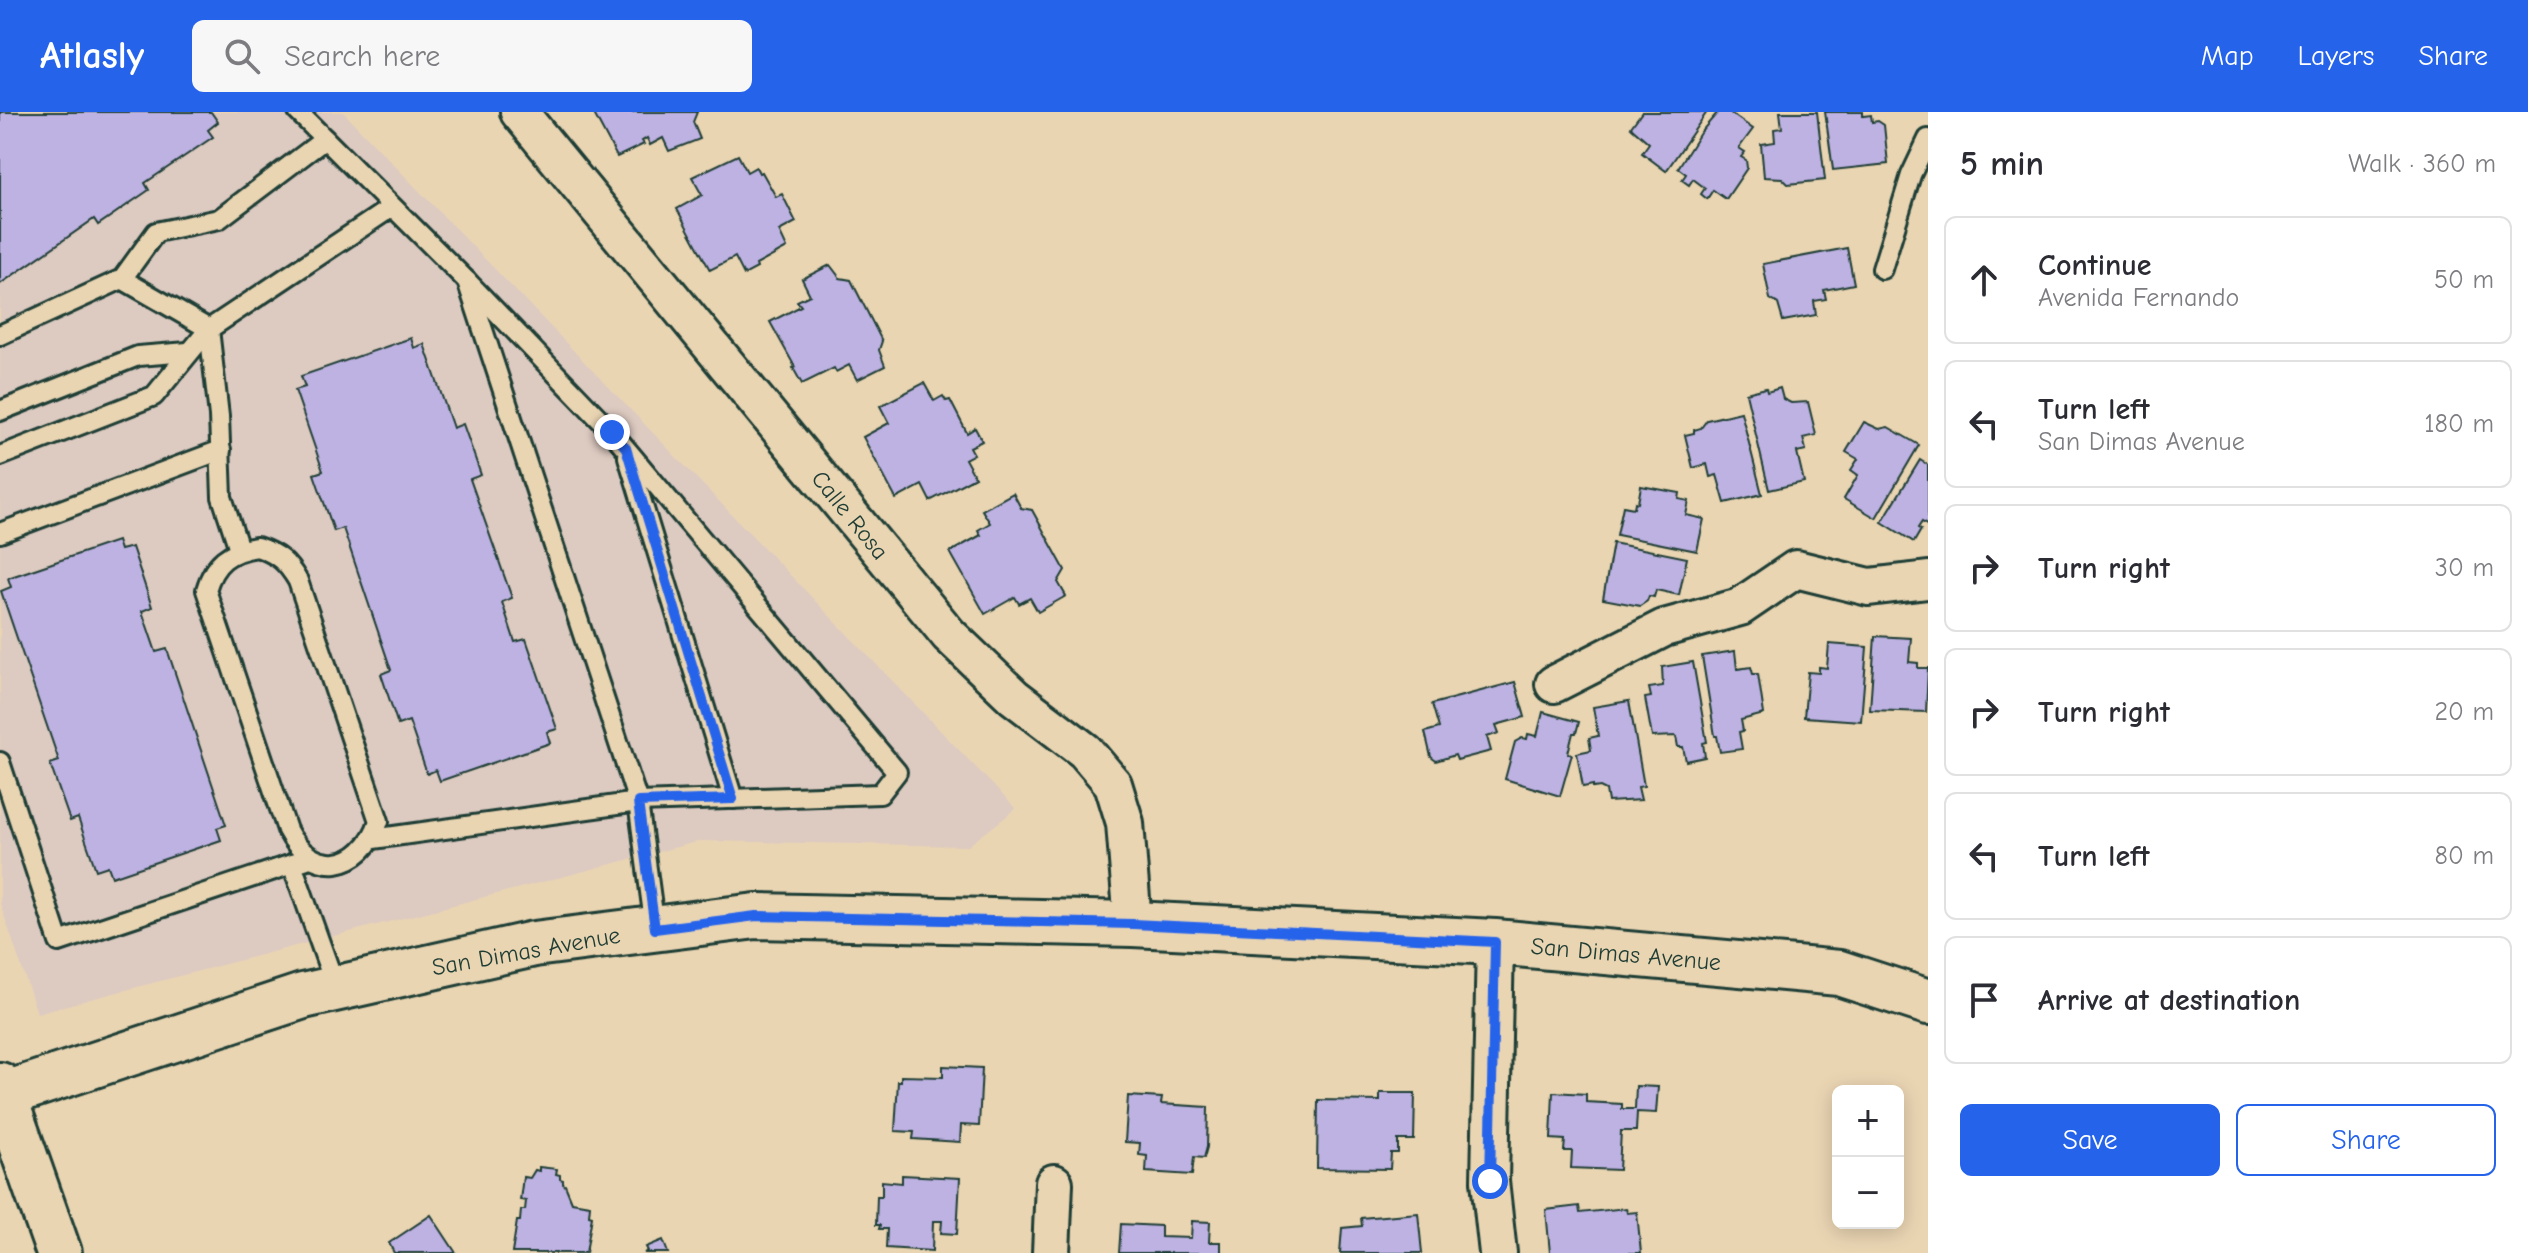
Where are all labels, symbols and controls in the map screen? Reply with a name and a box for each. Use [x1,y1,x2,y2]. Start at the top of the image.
search box [192,20,752,92]
text: Atlasly [40,34,144,78]
icon: search [220,34,264,78]
text: Search here [284,39,440,74]
text: Map [2201,40,2254,72]
text: Layers [2298,40,2374,72]
text: Share [2418,40,2488,72]
text: 5 min [1960,144,2044,184]
text: Walk · 360 m [2348,149,2496,179]
text: Continue [2038,248,2152,283]
icon: ahead [1962,258,2006,302]
text: 50 m [2434,265,2494,295]
text: Avenida Fernando [2038,283,2239,313]
text: Turn left [2038,392,2150,427]
icon: left [1962,402,2006,446]
text: 180 m [2424,409,2494,439]
route end [594,414,630,450]
text: San Dimas Avenue [2038,427,2245,457]
street label: Calle Rosa [806,465,894,565]
icon: right [1962,546,2006,590]
text: Turn right [2038,551,2170,586]
text: 30 m [2435,553,2494,583]
icon: right [1962,690,2006,734]
text: Turn right [2038,695,2170,730]
text: 20 m [2434,697,2494,727]
icon: left [1962,834,2006,878]
text: Turn left [2038,839,2150,874]
text: 80 m [2435,841,2494,871]
street label: San Dimas Avenue [430,921,622,981]
street label: San Dimas Avenue [1530,932,1722,976]
icon: arrive [1962,978,2006,1022]
text: Arrive at destination [2038,983,2300,1018]
map controls [1832,1085,1904,1229]
button: + [1832,1085,1904,1157]
button: Save [1960,1104,2220,1176]
button: Share [2236,1104,2496,1176]
button: − [1832,1157,1904,1229]
route start [1472,1163,1508,1199]

